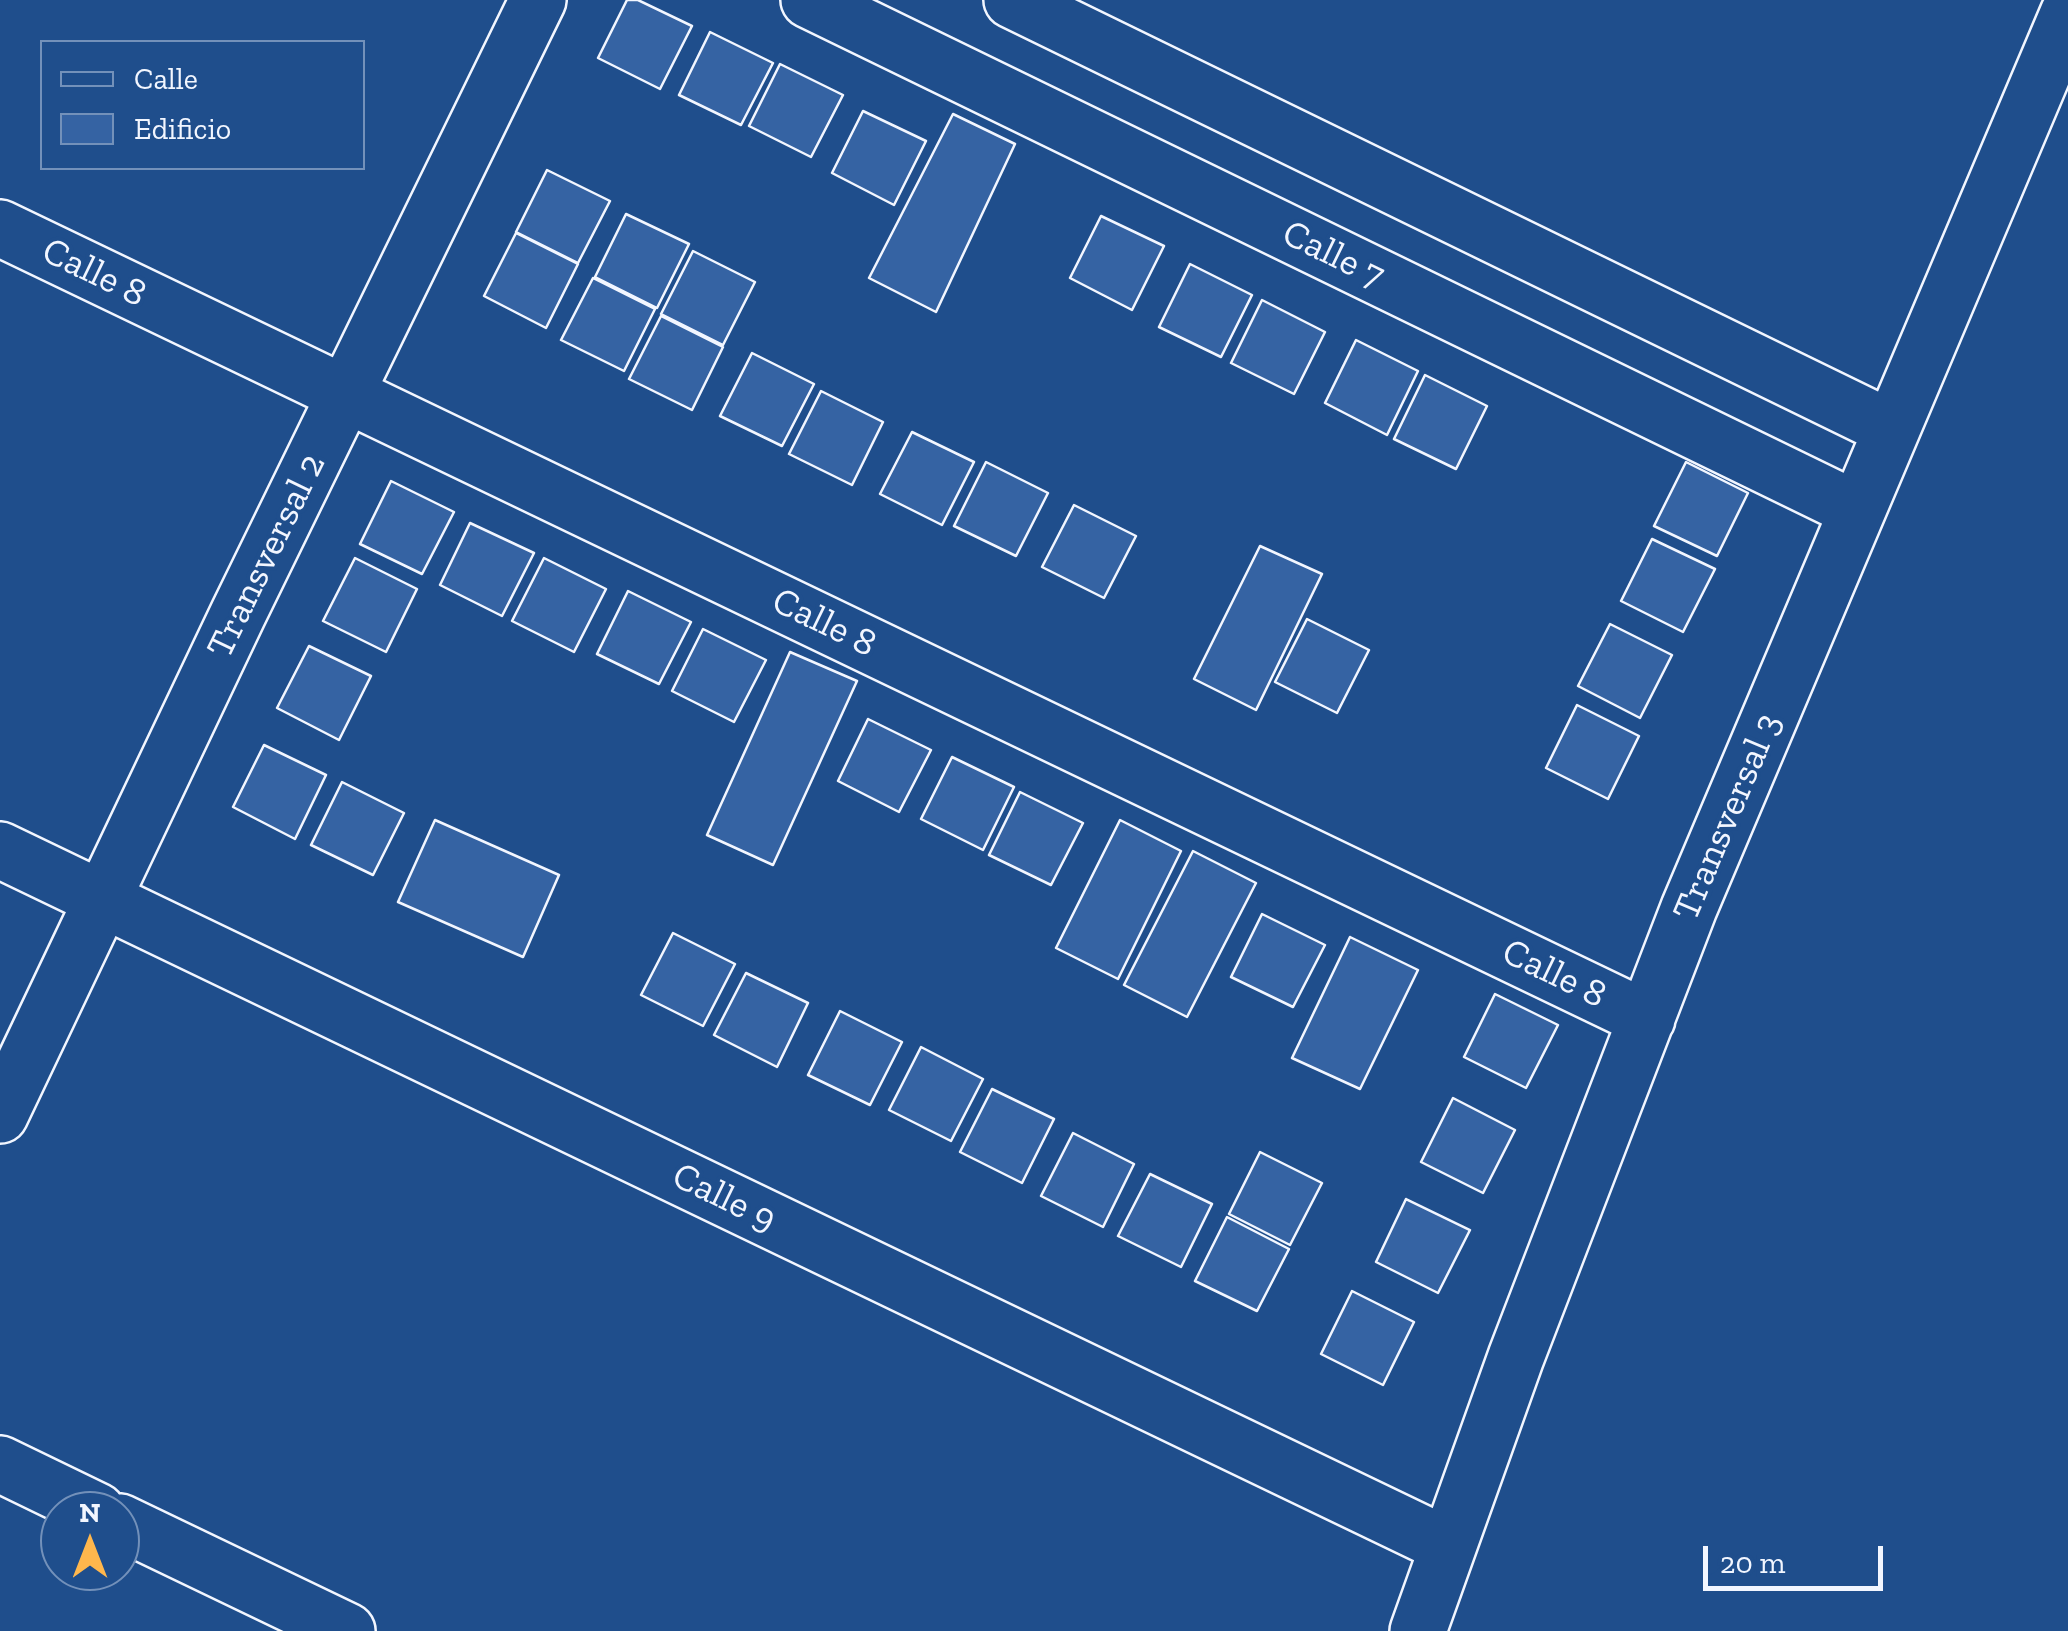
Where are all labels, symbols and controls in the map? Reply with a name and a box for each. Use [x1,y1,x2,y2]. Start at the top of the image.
legend [40,40,365,170]
text: Calle [134,61,198,97]
text: Edificio [134,111,231,147]
street label: Calle 7 [1275,211,1391,299]
street label: Calle 8 [35,228,153,318]
street label: Transversal 2 [198,446,336,666]
street label: Calle 8 [765,578,883,668]
street label: Transversal 3 [1664,707,1792,927]
street label: Calle 8 [1495,929,1613,1019]
street label: Calle 9 [665,1153,783,1243]
north arrow [40,1491,140,1591]
text: N [79,1496,101,1529]
scale bar [1708,1526,1888,1588]
text: 20 m [1720,1545,1785,1581]

